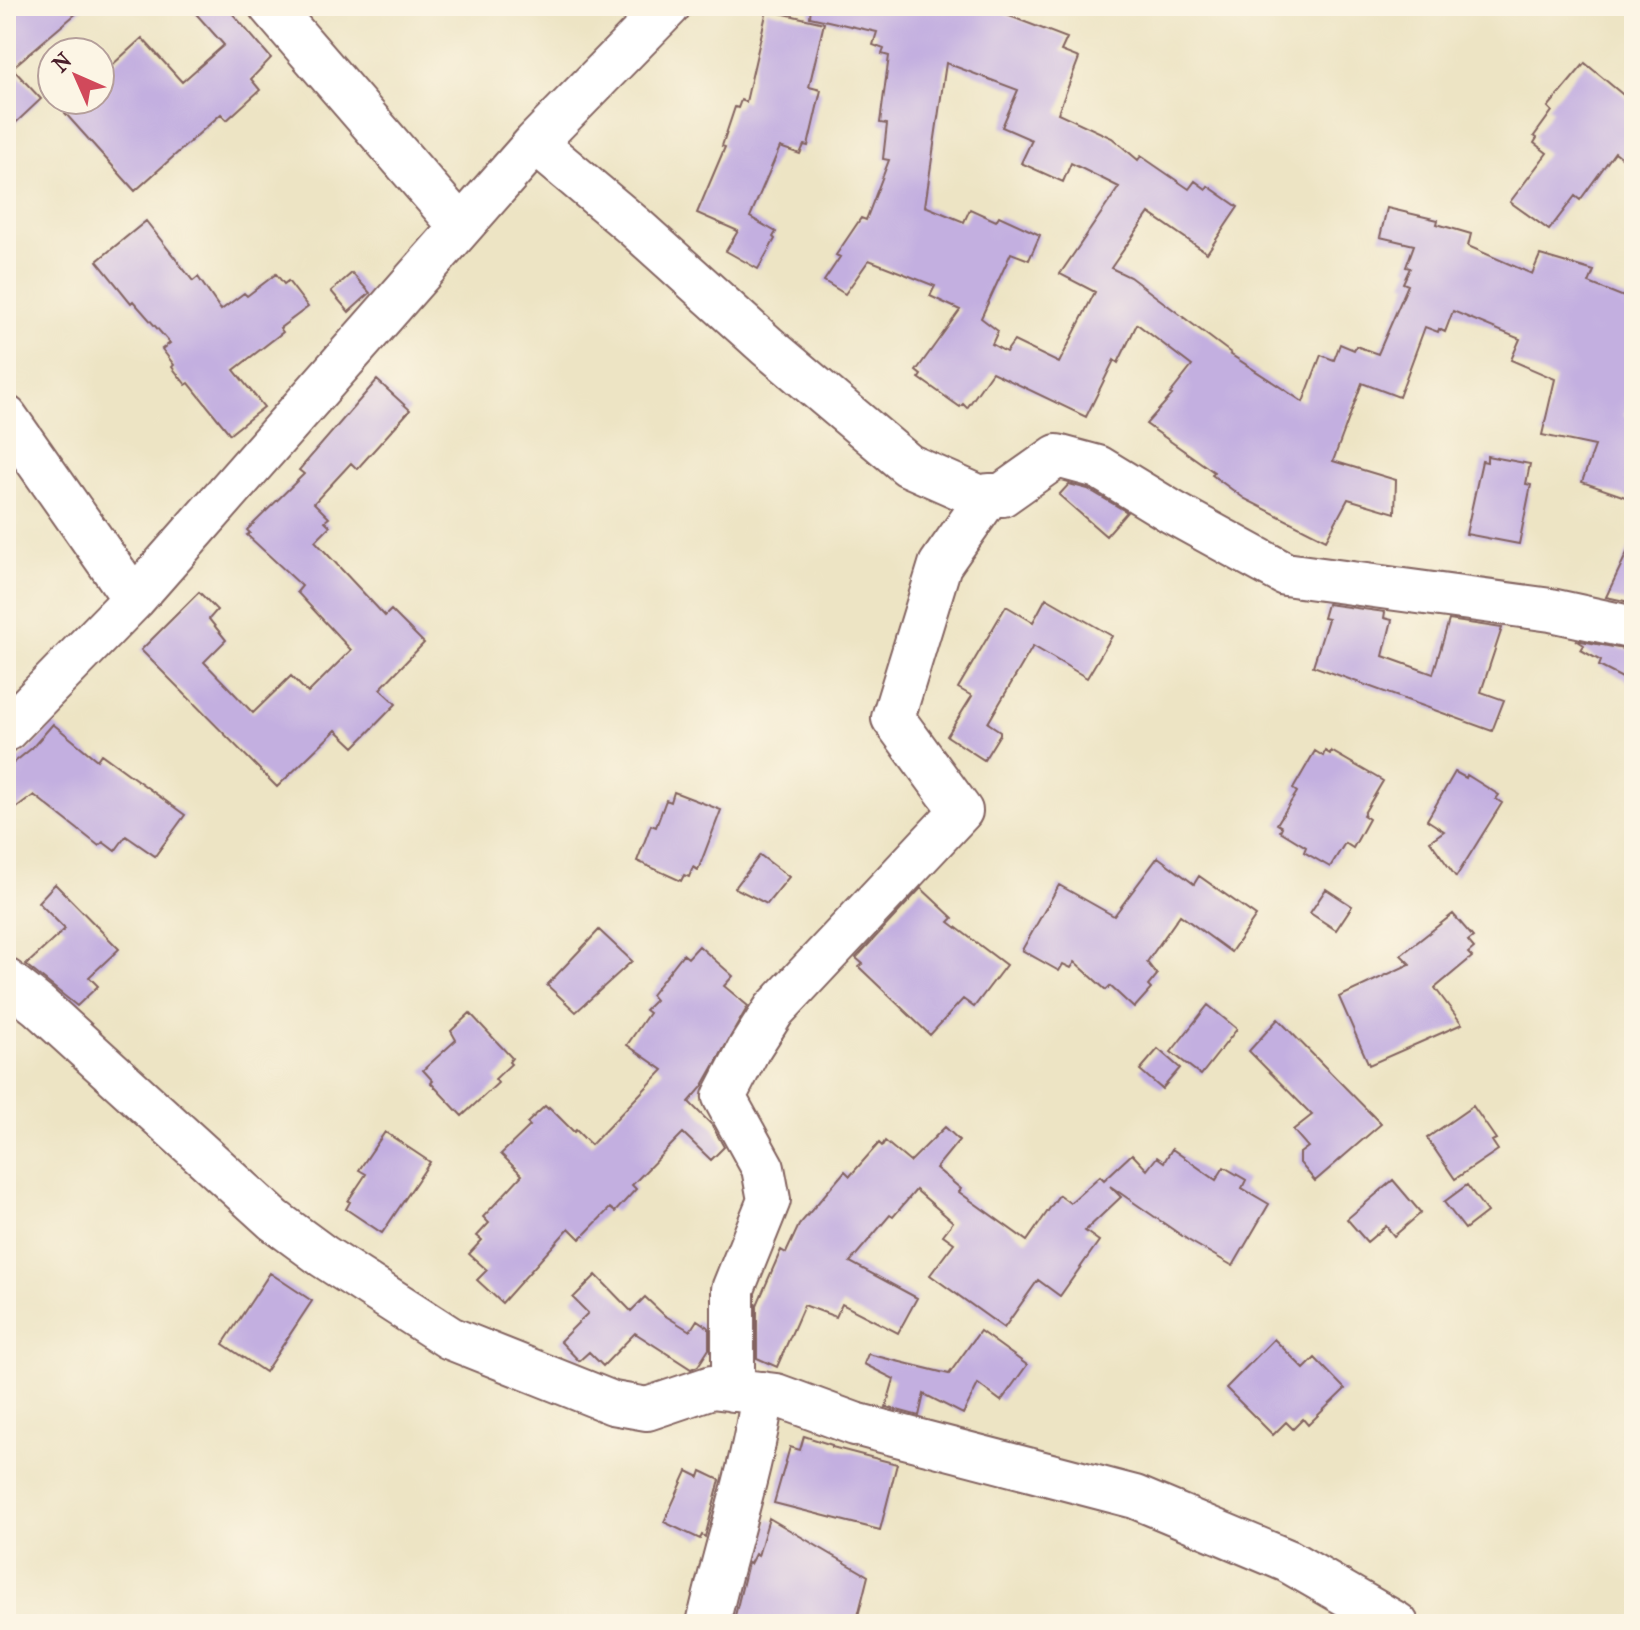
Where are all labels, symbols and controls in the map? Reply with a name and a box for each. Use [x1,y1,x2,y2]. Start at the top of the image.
north arrow [36,36,116,116]
text: N [47,47,78,78]

